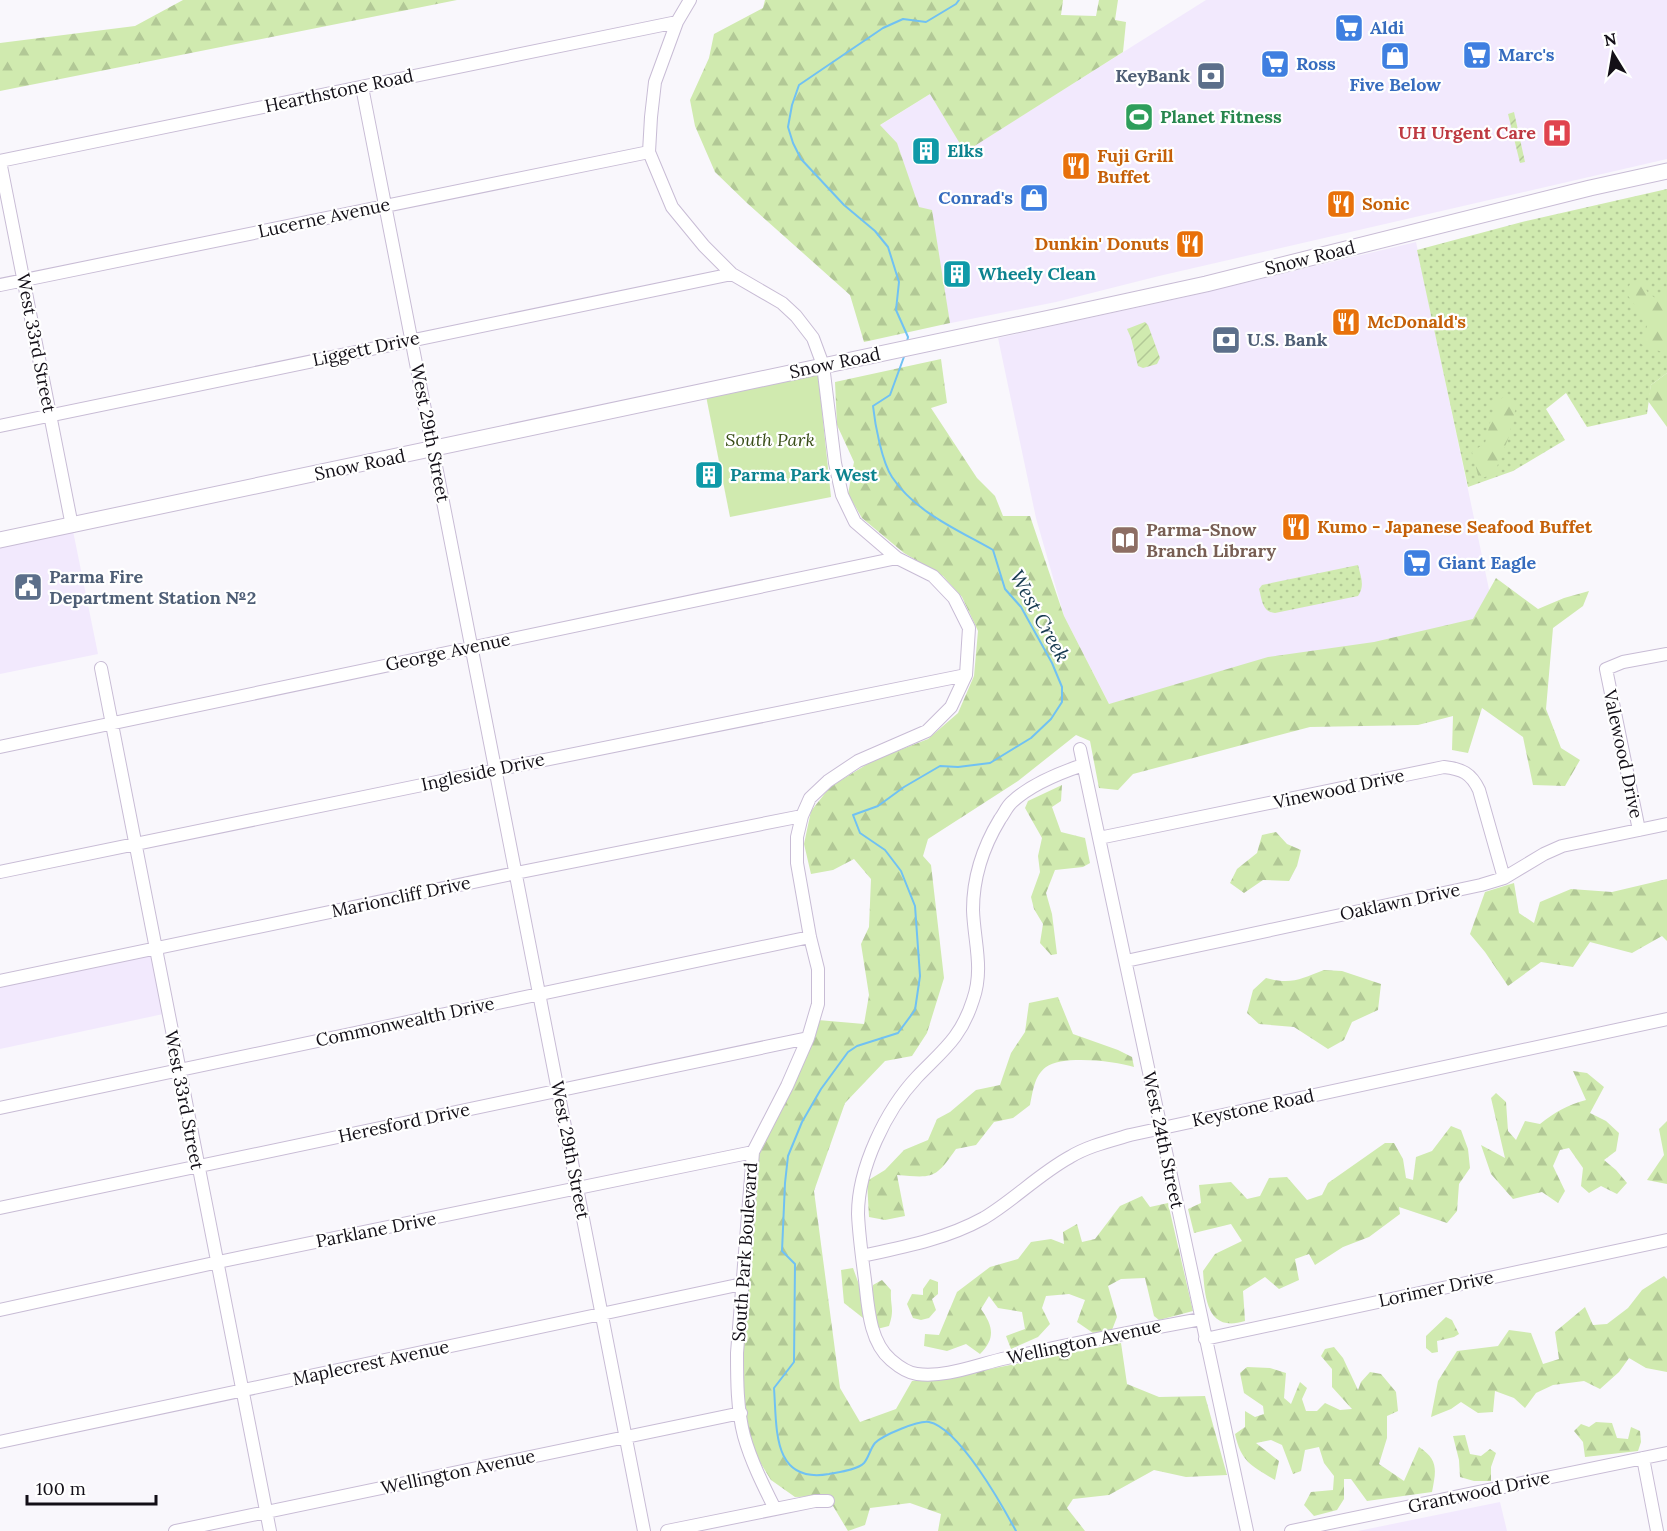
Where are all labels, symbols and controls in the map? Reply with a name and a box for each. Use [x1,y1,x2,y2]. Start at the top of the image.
supermarket icon: Aldi [1333,12,1365,44]
place label: Aldi [1370,16,1404,39]
north arrow [1583,24,1643,84]
text: N [1602,28,1618,50]
supermarket icon: Marc's [1461,39,1493,71]
shop icon: Five Below [1379,40,1411,72]
place label: Marc's [1498,43,1555,66]
supermarket icon: Ross [1259,48,1291,80]
place label: Ross [1296,52,1336,75]
bank icon: KeyBank [1195,60,1227,92]
street label: Hearthstone Road [262,63,416,117]
place label: KeyBank [1115,64,1190,87]
place label: Five Below [1349,73,1441,96]
sports icon: Planet Fitness [1123,101,1155,133]
place label: Planet Fitness [1160,105,1282,128]
hospital icon: UH Urgent Care [1541,117,1573,149]
place label: UH Urgent Care [1398,121,1536,144]
building icon: Elks [910,135,942,167]
place label: Elks [947,139,984,162]
place label: Fuji Grill Buffet [1097,144,1174,188]
restaurant icon: Fuji Grill Buffet [1060,150,1092,182]
shop icon: Conrad's [1018,182,1050,214]
place label: Conrad's [938,186,1013,209]
restaurant icon: Sonic [1325,188,1357,220]
street label: Lucerne Avenue [256,192,392,243]
place label: Sonic [1362,192,1410,215]
restaurant icon: Dunkin' Donuts [1174,228,1206,260]
place label: Dunkin' Donuts [1035,232,1169,255]
street label: Snow Road [1262,235,1358,280]
building icon: Wheely Clean [941,258,973,290]
place label: Wheely Clean [978,262,1097,285]
street label: West 33rd Street [12,271,61,414]
restaurant icon: McDonald's [1330,306,1362,338]
place label: McDonald's [1367,310,1466,333]
bank icon: U.S. Bank [1210,324,1242,356]
street label: Liggett Drive [310,326,422,371]
place label: U.S. Bank [1247,328,1328,351]
street label: Snow Road [787,342,883,383]
street label: West 29th Street [406,362,455,504]
park label: South Park [725,428,815,451]
street label: Snow Road [312,444,408,485]
building icon: Parma Park West [693,459,725,491]
place label: Parma Park West [730,463,878,486]
restaurant icon: Kumo - Japanese Seafood Buffet [1280,511,1312,543]
place label: Kumo - Japanese Seafood Buffet [1317,515,1593,538]
place label: Parma-Snow Branch Library [1146,518,1276,562]
library icon: Parma-Snow Branch Library [1109,524,1141,556]
supermarket icon: Giant Eagle [1401,547,1433,579]
place label: Giant Eagle [1438,551,1537,574]
place label: Parma Fire Department Station №2 [49,565,256,609]
water label: West Creek [1005,565,1076,666]
public building icon: Parma Fire Department Station №2 [12,571,44,603]
street label: George Avenue [383,627,513,676]
street label: Valewood Drive [1598,686,1648,821]
street label: Ingleside Drive [419,747,547,796]
street label: Vinewood Drive [1271,763,1407,814]
street label: Marioncliff Drive [329,870,473,922]
street label: Oaklawn Drive [1338,878,1462,925]
street label: Commonwealth Drive [313,991,497,1052]
street label: West 33rd Street [160,1028,209,1171]
street label: West 24th Street [1138,1069,1189,1211]
street label: West 29th Street [546,1079,595,1221]
street label: Keystone Road [1190,1083,1316,1132]
street label: Heresford Drive [336,1097,472,1148]
street label: South Park Boulevard [727,1161,762,1342]
street label: Parklane Drive [314,1207,438,1252]
street label: Lorimer Drive [1376,1265,1496,1312]
street label: Wellington Avenue [1005,1314,1163,1369]
street label: Maplecrest Avenue [291,1335,451,1390]
street label: Wellington Avenue [379,1444,537,1499]
street label: Grantwood Drive [1406,1465,1552,1518]
scale bar [27,1468,156,1506]
text: 100 m [36,1477,86,1500]

